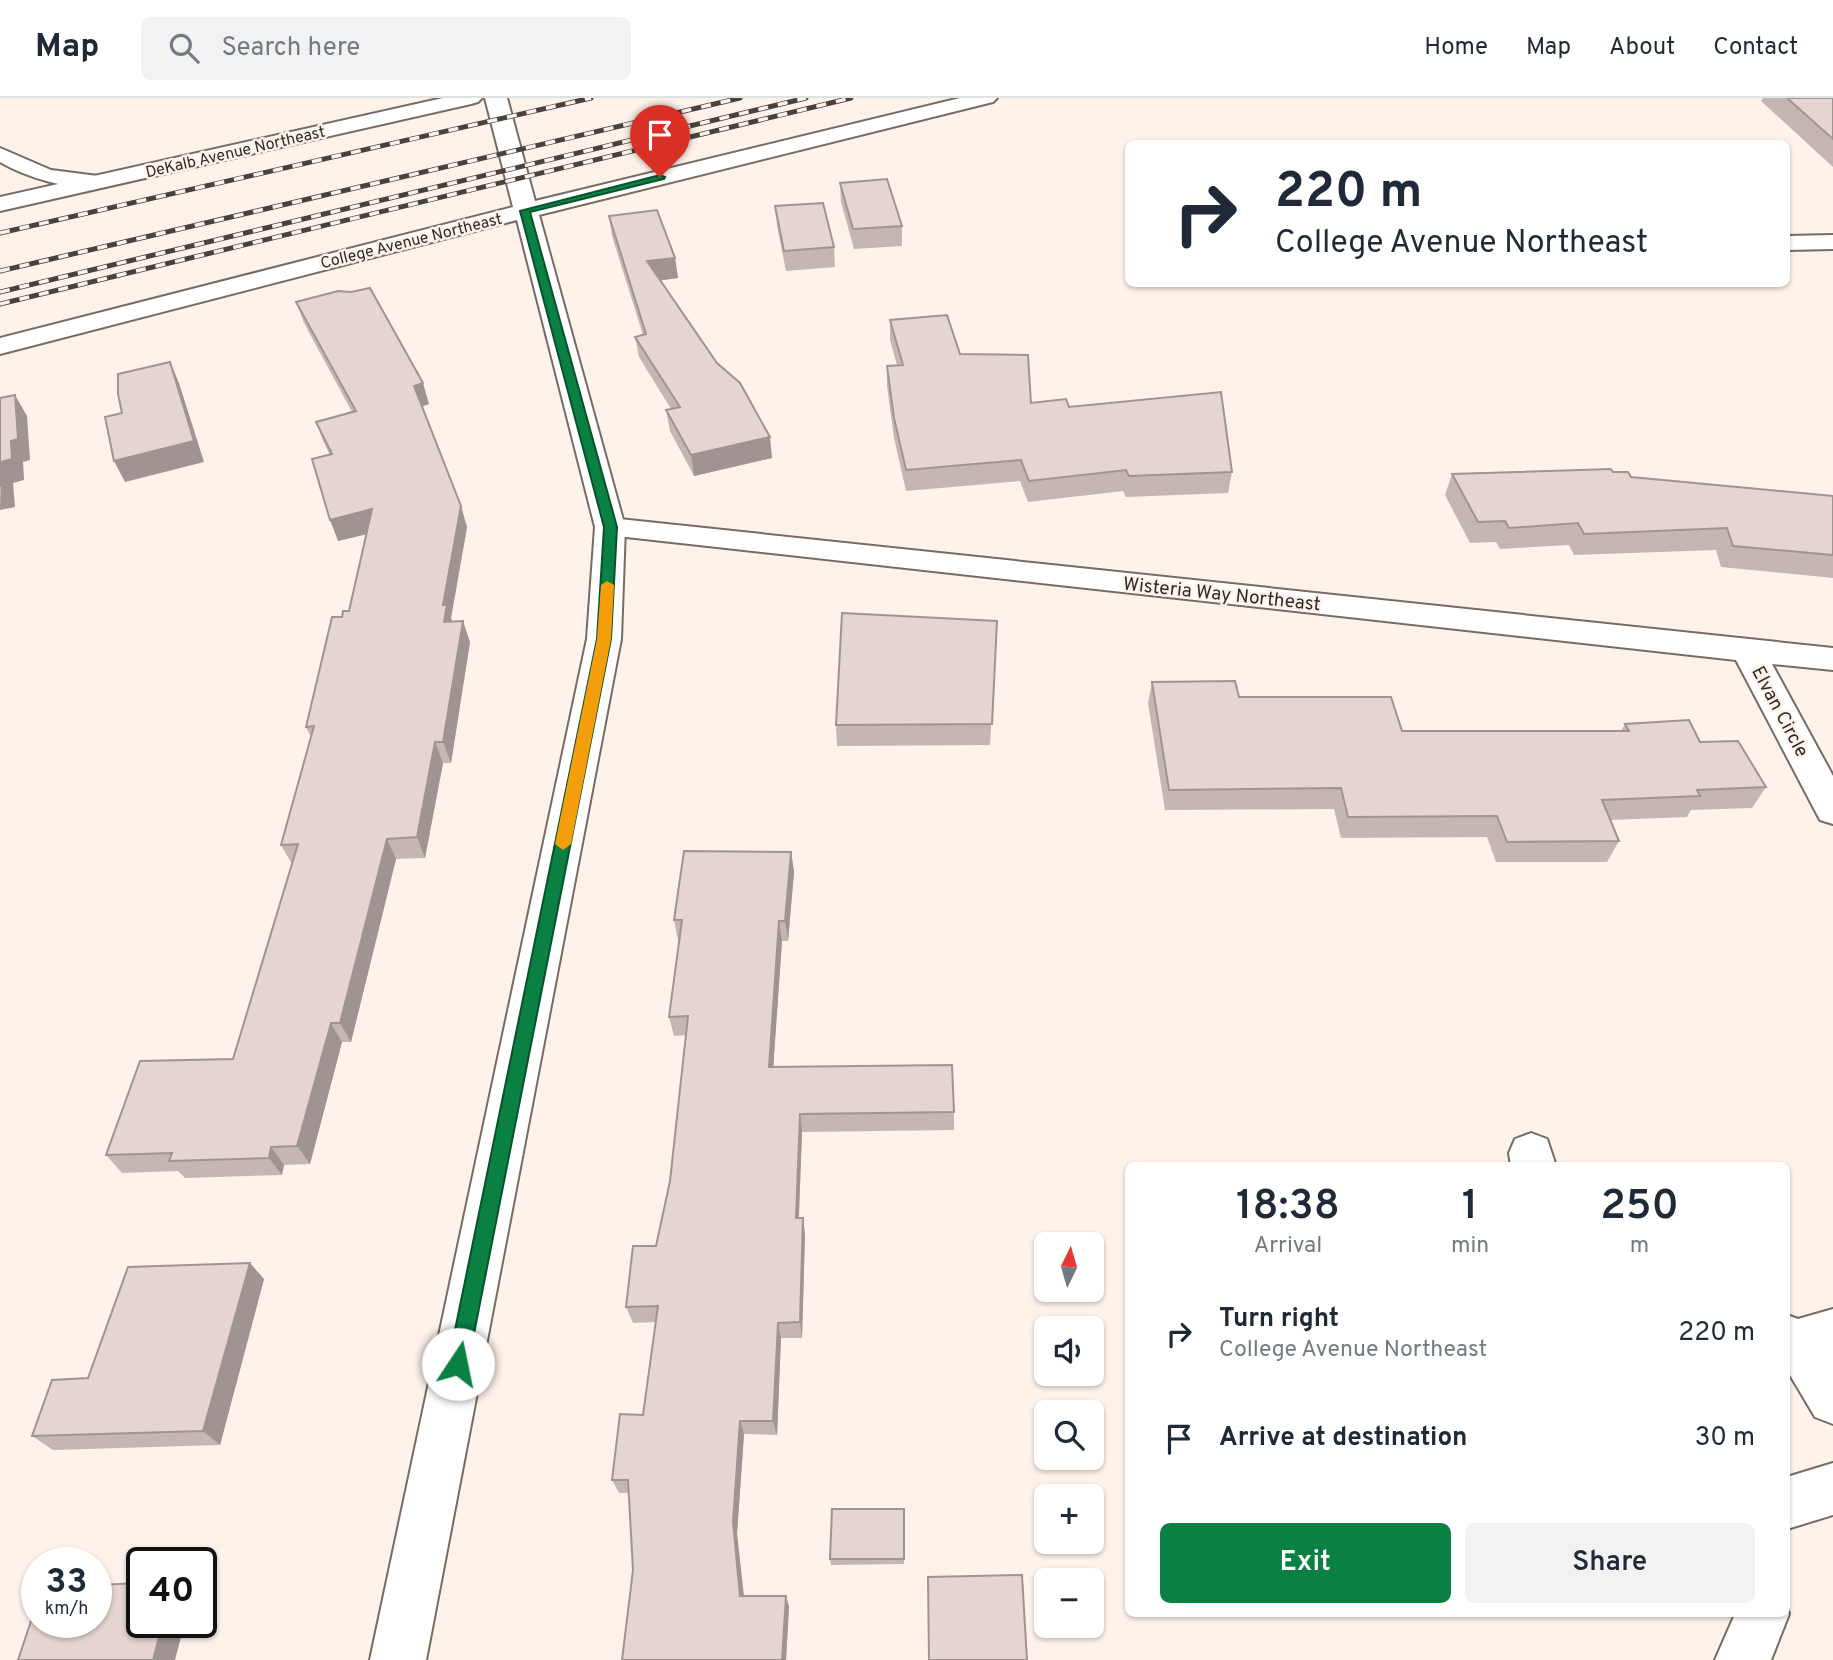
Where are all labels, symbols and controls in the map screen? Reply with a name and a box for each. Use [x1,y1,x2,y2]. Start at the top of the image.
search box [141,17,631,80]
text: Map [35,27,99,69]
icon: search [165,29,203,67]
text: Search here [221,32,360,65]
text: Home [1424,33,1488,63]
text: Map [1526,33,1571,63]
text: About [1609,33,1675,63]
text: Contact [1713,33,1798,63]
pin [630,105,690,177]
icon: arrive [641,116,679,154]
street label: DeKalb Avenue Northeast [144,123,327,183]
text: 220 m [1275,163,1422,225]
icon: right [1160,168,1251,259]
street label: College Avenue Northeast [319,210,504,274]
text: College Avenue Northeast [1275,224,1648,264]
street label: Wisteria Way Northeast [1122,573,1322,617]
street label: Elvan Circle [1745,662,1813,762]
text: 18:38 [1236,1181,1340,1234]
text: 1 [1462,1181,1478,1234]
text: 250 [1600,1181,1679,1234]
north arrow [1034,1232,1104,1302]
map controls [1034,1232,1104,1638]
text: Arrival [1254,1232,1322,1261]
text: min [1451,1232,1489,1261]
text: m [1630,1232,1649,1261]
text: Turn right [1219,1303,1339,1336]
icon: right [1160,1315,1198,1353]
button: sound [1034,1316,1104,1386]
text: 220 m [1678,1317,1755,1350]
position arrow [421,1327,495,1401]
text: College Avenue Northeast [1219,1336,1487,1365]
button: search [1034,1400,1104,1470]
icon: arrive [1160,1420,1198,1458]
text: Arrive at destination [1219,1422,1467,1455]
text: 30 m [1695,1422,1755,1455]
button: + [1034,1484,1104,1554]
button: Exit [1160,1523,1451,1603]
button: Share [1465,1523,1755,1603]
speed limit sign: 40 [126,1547,217,1638]
text: 33 [46,1561,87,1605]
button: − [1034,1568,1104,1638]
text: km/h [45,1598,88,1621]

